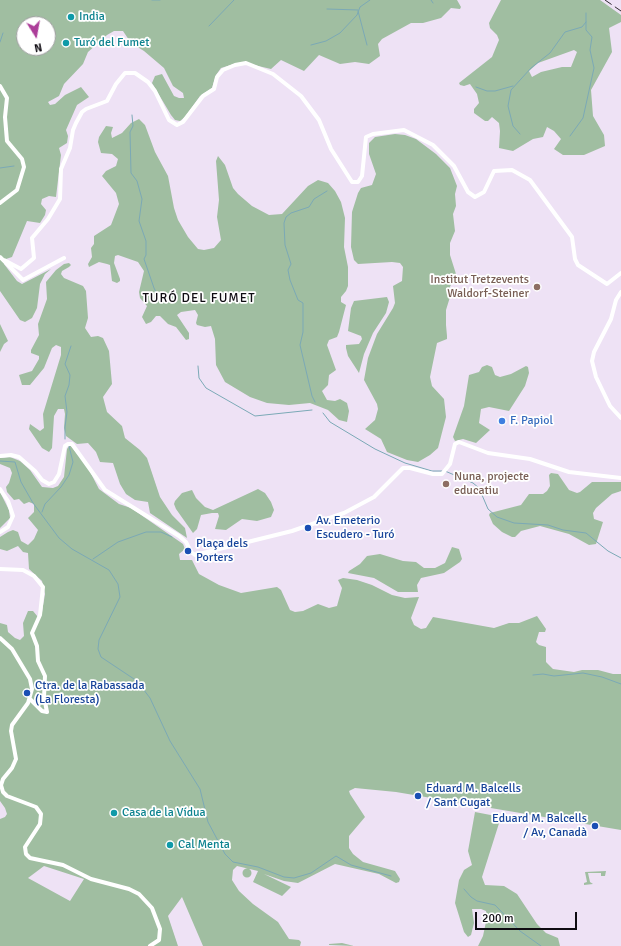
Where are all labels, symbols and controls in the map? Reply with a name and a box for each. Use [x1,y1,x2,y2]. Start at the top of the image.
place label: India [79,10,105,24]
marker: India [66,12,76,22]
north arrow [16,16,56,56]
place label: Turó del Fumet [74,36,149,50]
marker: Turó del Fumet [61,38,71,48]
text: N [33,40,43,54]
place label: Institut Tretzevents Waldorf-Steiner [430,273,529,301]
marker: Institut Tretzevents Waldorf-Steiner [532,282,542,292]
district label: TURÓ DEL FUMET [142,291,256,307]
place label: F. Papiol [510,414,553,428]
marker: F. Papiol [497,416,507,426]
place label: Nuna, projecte educatiu [454,470,529,498]
marker: Nuna, projecte educatiu [441,479,451,489]
place label: Av. Emeterio Escudero - Turó [316,514,394,542]
marker: Av. Emeterio Escudero - Turó [303,523,313,533]
place label: Plaça dels Porters [196,537,248,565]
marker: Plaça dels Porters [183,546,193,556]
place label: Ctra. de la Rabassada (La Floresta) [35,679,145,707]
marker: Ctra. de la Rabassada (La Floresta) [22,688,32,698]
place label: Eduard M. Balcells / Sant Cugat [426,782,521,810]
marker: Eduard M. Balcells / Sant Cugat [413,791,423,801]
place label: Casa de la Vídua [122,806,206,820]
marker: Casa de la Vídua [109,808,119,818]
place label: Eduard M. Balcells / Av, Canadà [492,812,587,840]
marker: Eduard M. Balcells / Av, Canadà [590,821,600,831]
place label: Cal Menta [178,838,230,852]
marker: Cal Menta [165,840,175,850]
scale bar [477,904,579,930]
text: 200 m [482,911,514,926]

